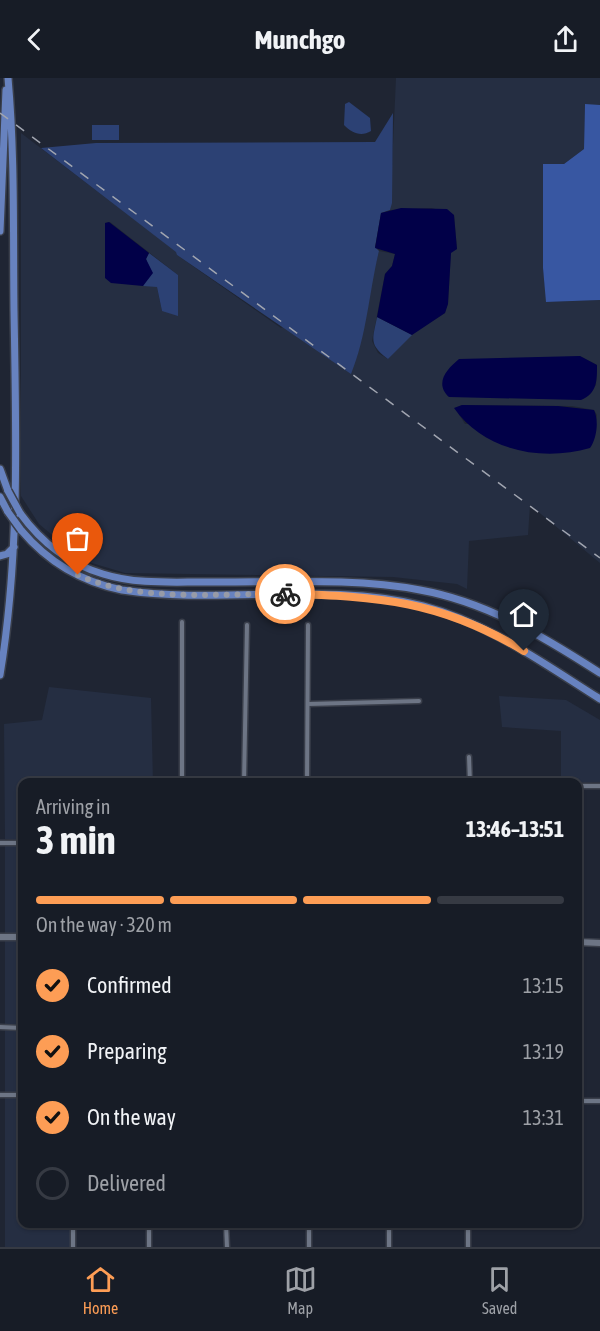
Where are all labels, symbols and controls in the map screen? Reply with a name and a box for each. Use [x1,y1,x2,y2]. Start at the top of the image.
icon: back [18,23,51,56]
icon: share [549,23,582,56]
text: Munchgo [254,24,346,55]
pin [52,513,103,575]
icon: bag [61,522,94,555]
courier [255,564,315,624]
icon: bike [269,578,302,611]
pin [498,589,549,651]
icon: home [507,598,540,631]
text: Arriving in [36,795,110,818]
text: 13:46–13:51 [466,816,564,842]
text: 3 min [36,818,116,862]
text: On the way · 320 m [36,913,172,936]
icon: check [36,969,69,1002]
text: Confirmed [87,972,172,998]
text: 13:15 [523,974,564,997]
icon: check [36,1035,69,1068]
text: Preparing [87,1038,167,1064]
text: 13:19 [523,1040,564,1063]
icon: check [36,1101,69,1134]
text: On the way [87,1104,176,1130]
text: 13:31 [523,1106,564,1129]
text: Delivered [87,1170,166,1196]
tab: Home [83,1263,118,1317]
tab: Map [284,1263,317,1317]
tab: Saved [482,1263,517,1317]

